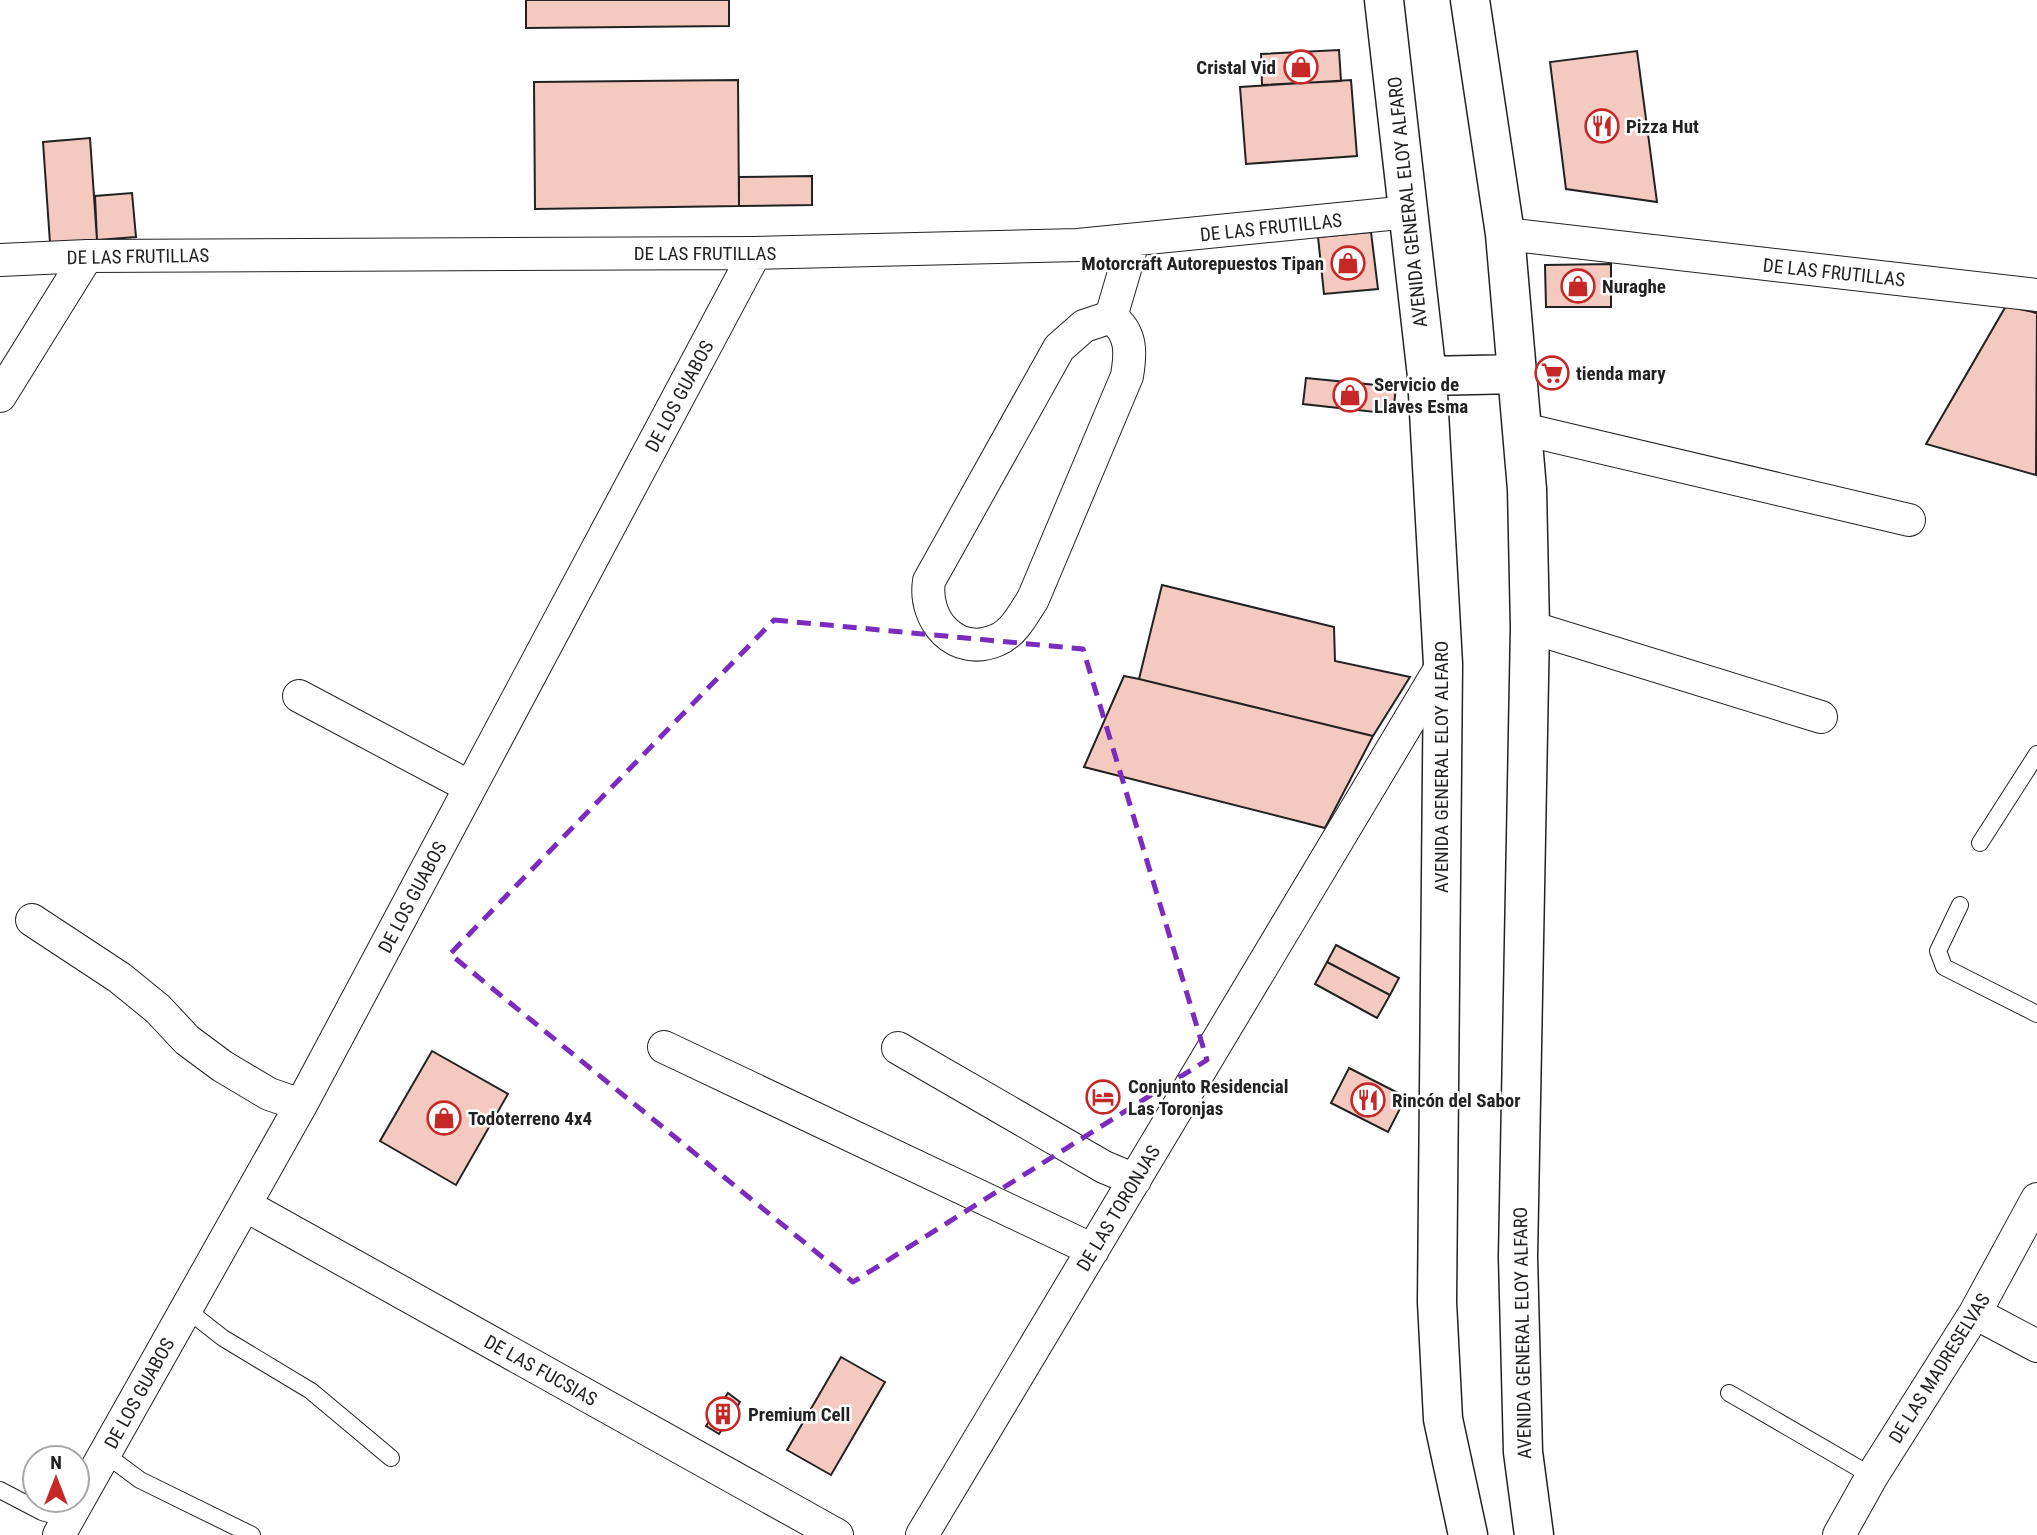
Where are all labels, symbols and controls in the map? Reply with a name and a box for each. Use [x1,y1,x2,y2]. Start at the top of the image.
shop icon: Cristal Vid [1282,48,1320,86]
place label: Cristal Vid [1196,56,1276,79]
street label: AVENIDA GENERAL ELOY ALFARO [1383,75,1432,329]
restaurant icon: Pizza Hut [1583,107,1621,145]
place label: Pizza Hut [1626,115,1699,138]
street label: DE LAS FRUTILLAS [1199,209,1343,246]
street label: DE LAS FRUTILLAS [634,242,776,265]
street label: DE LAS FRUTILLAS [67,244,210,269]
shop icon: Motorcraft Autorepuestos Tipan [1329,244,1367,282]
place label: Motorcraft Autorepuestos Tipan [1081,252,1324,275]
street label: DE LAS FRUTILLAS [1762,254,1906,291]
shop icon: Nuraghe [1559,267,1597,305]
place label: Nuraghe [1602,275,1666,298]
street label: DE LOS GUABOS [640,336,719,456]
supermarket icon: tienda mary [1533,354,1571,392]
place label: tienda mary [1576,362,1666,385]
place label: Servicio de Llaves Esma [1374,373,1468,418]
shop icon: Servicio de Llaves Esma [1331,376,1369,414]
street label: AVENIDA GENERAL ELOY ALFARO [1430,641,1453,893]
street label: DE LOS GUABOS [373,837,452,957]
place label: Conjunto Residencial Las Toronjas [1128,1075,1289,1120]
hotel icon: Conjunto Residencial Las Toronjas [1084,1078,1122,1116]
restaurant icon: Rincón del Sabor [1349,1081,1387,1119]
place label: Rincón del Sabor [1392,1089,1521,1112]
shop icon: Todoterreno 4x4 [425,1099,463,1137]
place label: Todoterreno 4x4 [468,1107,592,1130]
street label: DE LAS TORONJAS [1072,1141,1165,1275]
street label: AVENIDA GENERAL ELOY ALFARO [1509,1207,1536,1459]
street label: DE LAS MADRESELVAS [1884,1289,1995,1447]
street label: DE LAS FUCSIAS [480,1330,601,1411]
street label: DE LOS GUABOS [100,1334,179,1453]
building icon: Premium Cell [704,1395,742,1433]
place label: Premium Cell [748,1403,850,1426]
north arrow [21,1444,91,1514]
text: N [50,1451,62,1474]

